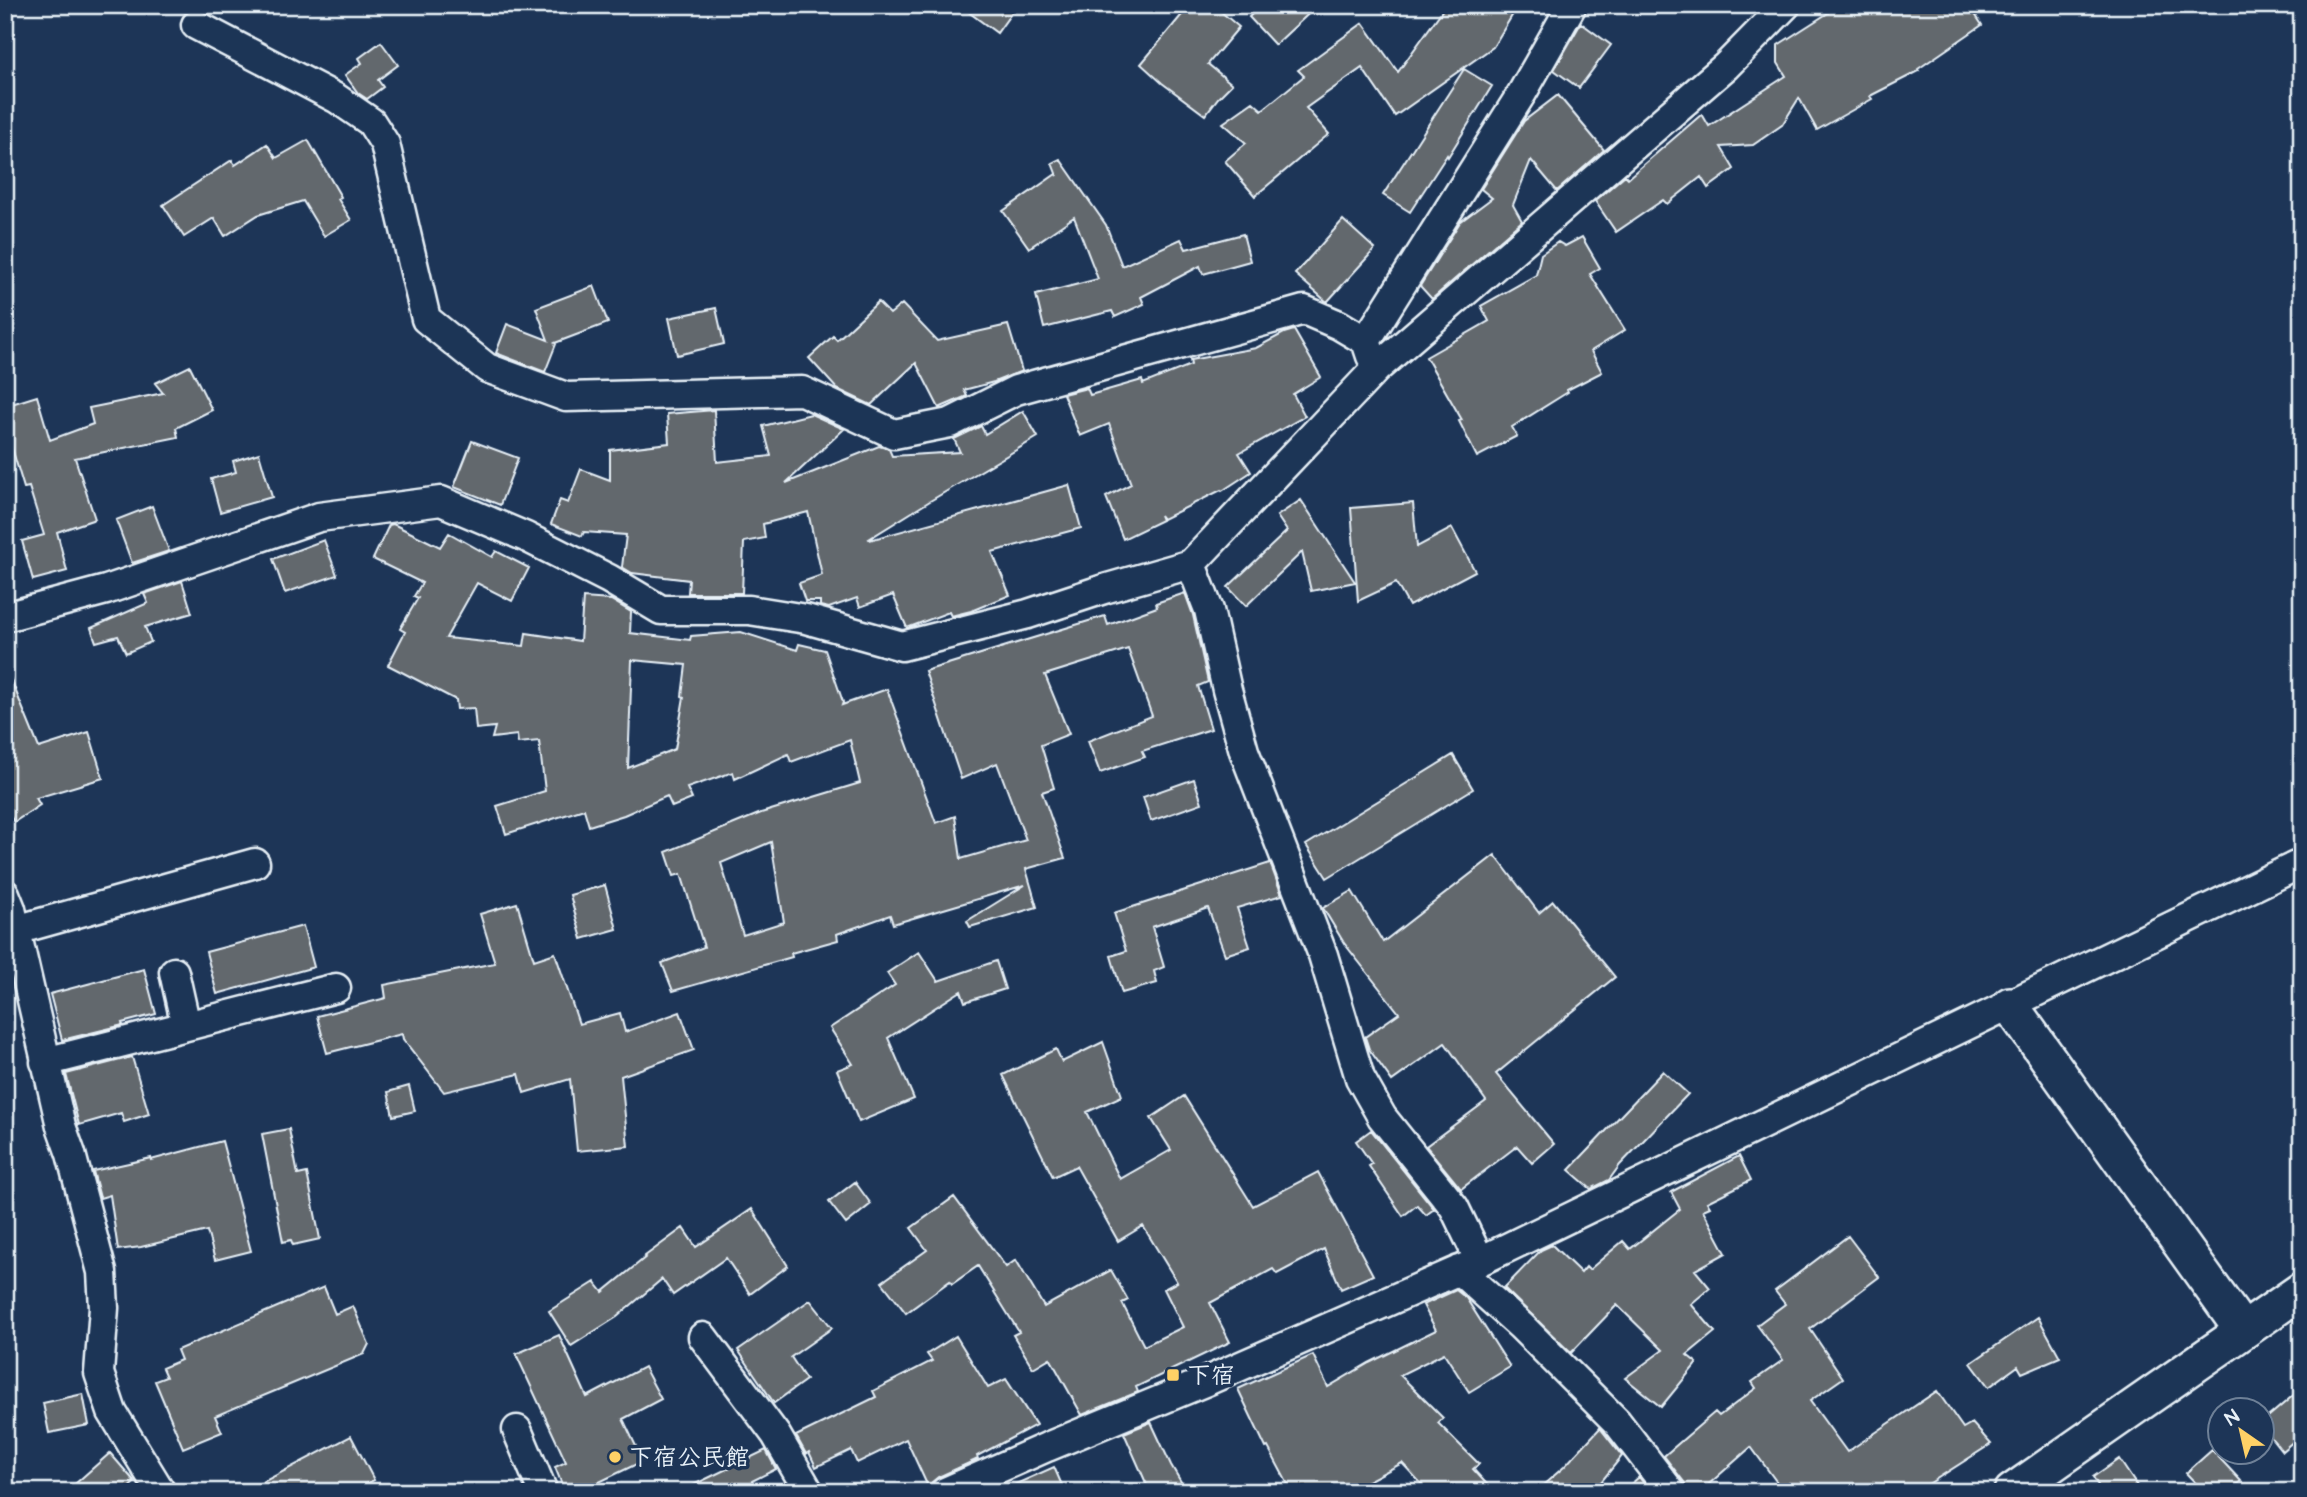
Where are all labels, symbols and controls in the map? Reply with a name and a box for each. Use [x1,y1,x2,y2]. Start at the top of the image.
place label: 下宿 [1187,1359,1235,1393]
marker: 下宿 [1165,1367,1181,1383]
north arrow [2206,1396,2276,1466]
text: N [2220,1404,2245,1433]
place label: 下宿公民館 [629,1441,749,1475]
marker: 下宿公民館 [607,1449,623,1465]

